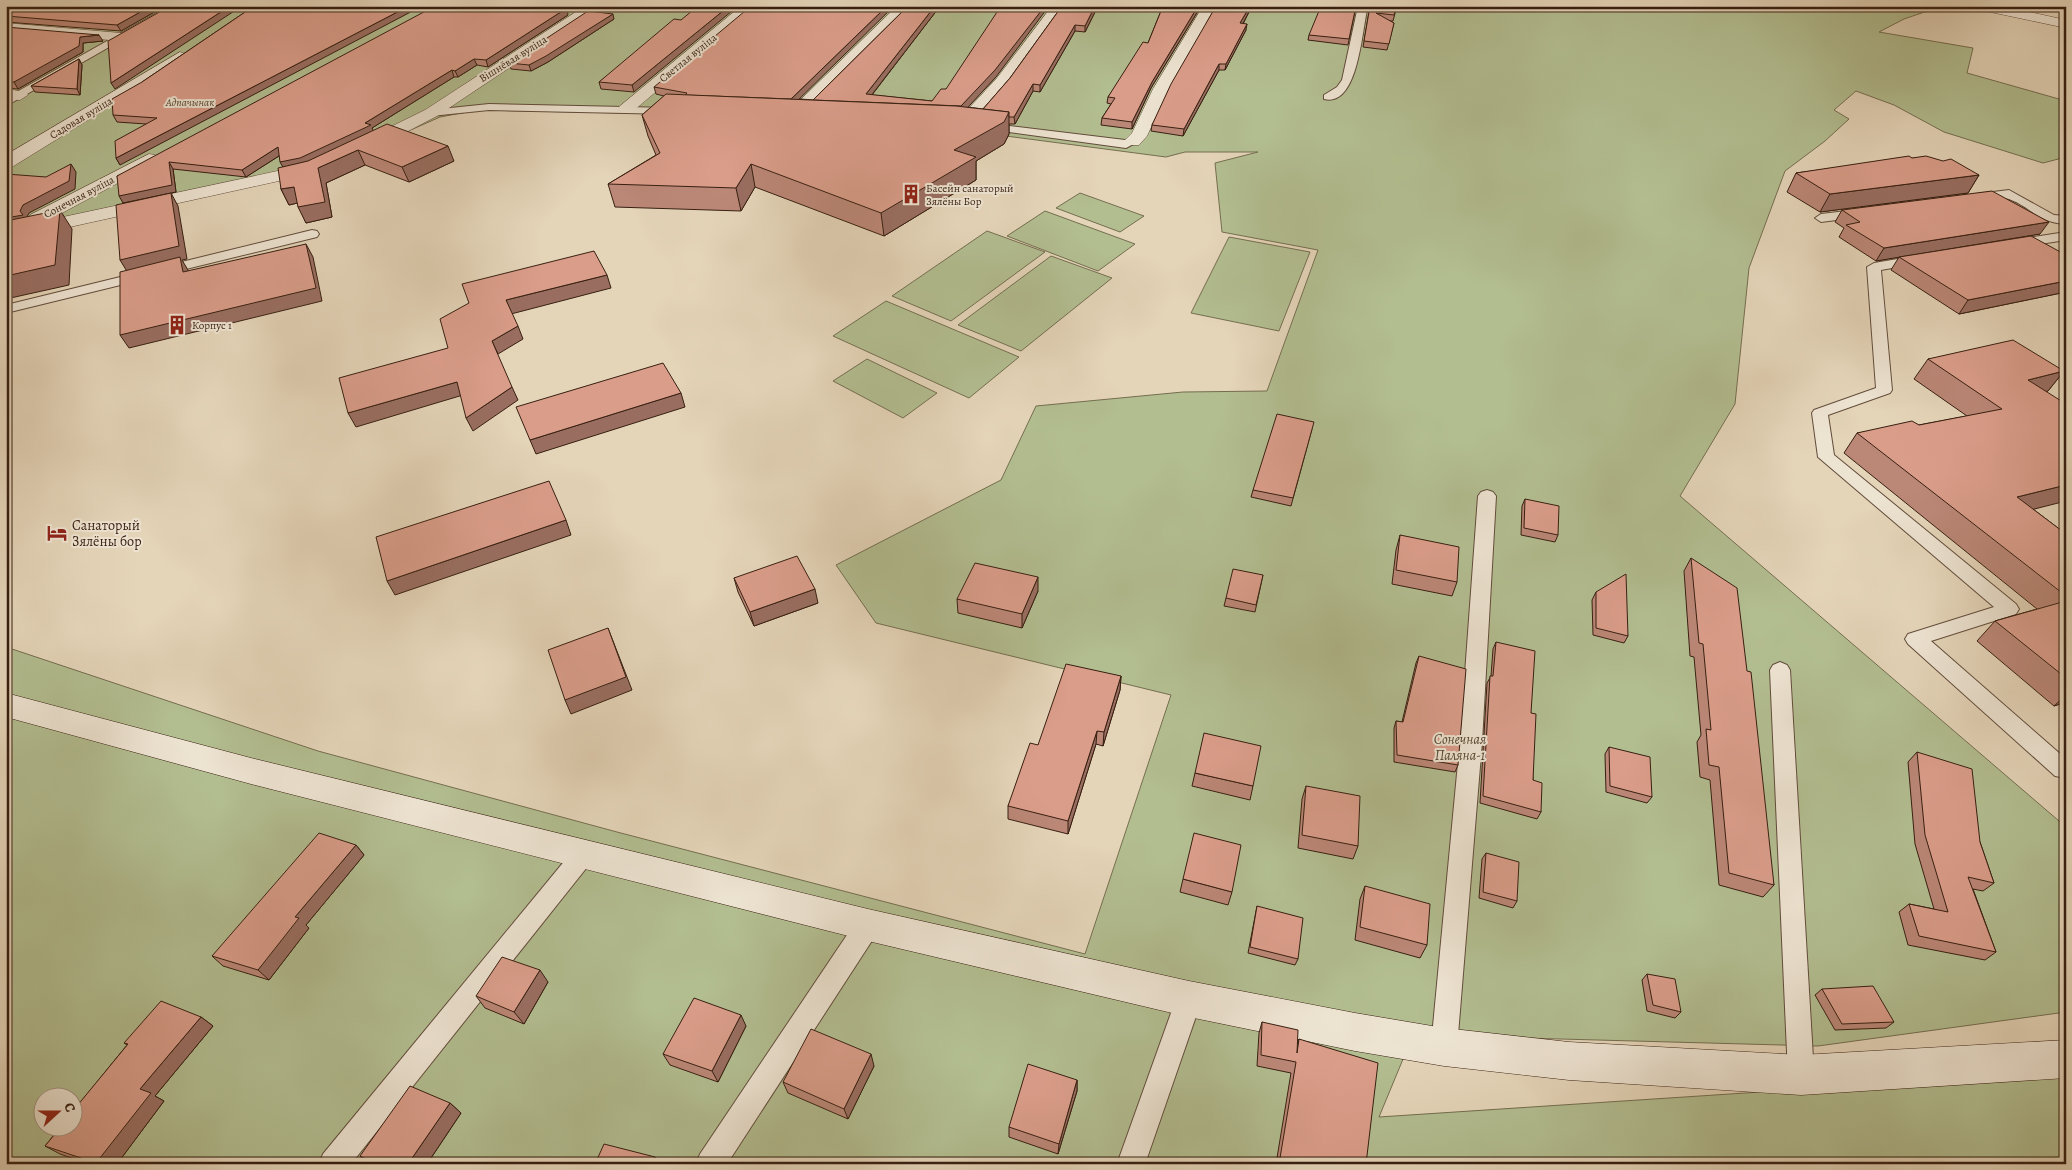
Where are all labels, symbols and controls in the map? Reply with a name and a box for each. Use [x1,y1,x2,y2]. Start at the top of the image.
street label: Светлая вуліца [656,30,721,86]
street label: Вішнёвая вуліца [476,32,551,86]
street label: Садовая вуліца [47,93,116,143]
park label: Адпачынак [165,95,214,110]
street label: Сонечная вуліца [41,172,118,222]
place label: Басейн санаторый Зялёны Бор [926,181,1013,209]
building icon: Басейн санаторый Зялёны Бор [900,183,922,205]
building icon: Корпус 1 [166,314,188,336]
place label: Корпус 1 [192,318,232,333]
place label: Санаторый Зялёны бор [72,516,142,551]
hotel icon: Санаторый Зялёны бор [46,522,68,544]
park label: Сонечная Паляна-1 [1434,730,1486,765]
north arrow [32,1088,82,1138]
text: С [59,1100,80,1115]

